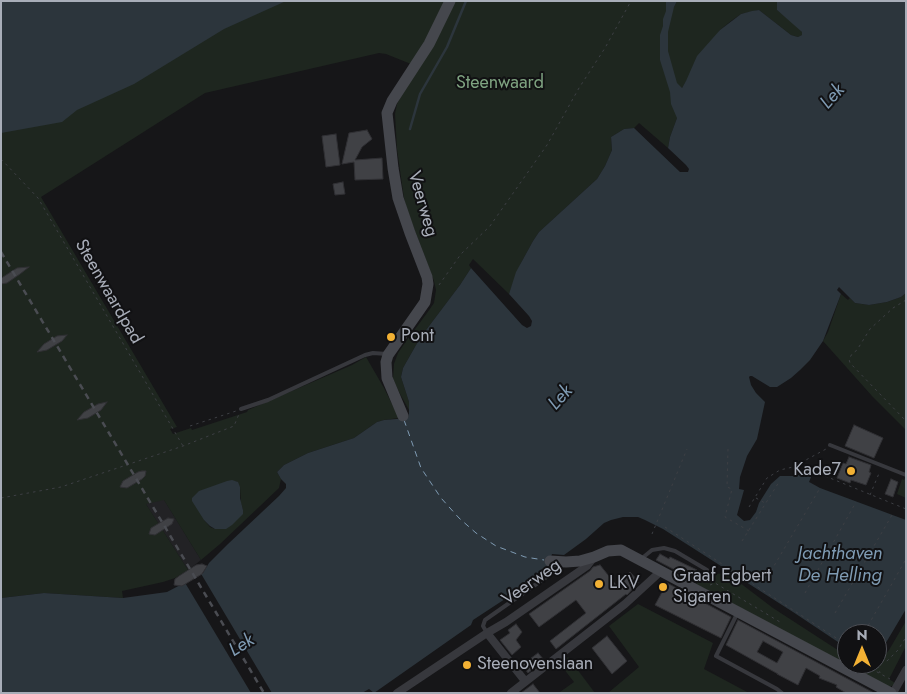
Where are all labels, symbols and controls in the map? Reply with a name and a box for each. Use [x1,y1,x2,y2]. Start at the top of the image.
park label: Steenwaard [456,73,544,95]
water label: Lek [816,80,850,114]
street label: Veerweg [402,169,442,239]
street label: Steenwaardpad [69,236,147,348]
place label: Pont [401,326,434,348]
marker: Pont [385,331,397,343]
water label: Lek [544,381,578,415]
place label: Kade7 [793,460,841,482]
marker: Kade7 [845,465,857,477]
water label: Jachthaven De Helling [798,543,882,587]
street label: Veerweg [498,555,566,611]
place label: Graaf Egbert Sigaren [673,566,771,608]
place label: LKV [609,573,640,595]
marker: LKV [593,578,605,590]
marker: Graaf Egbert Sigaren [657,581,669,593]
north arrow [837,624,887,674]
text: N [856,625,868,645]
water label: Lek [225,629,259,663]
place label: Steenovenslaan [477,654,593,676]
marker: Steenovenslaan [461,659,473,671]

